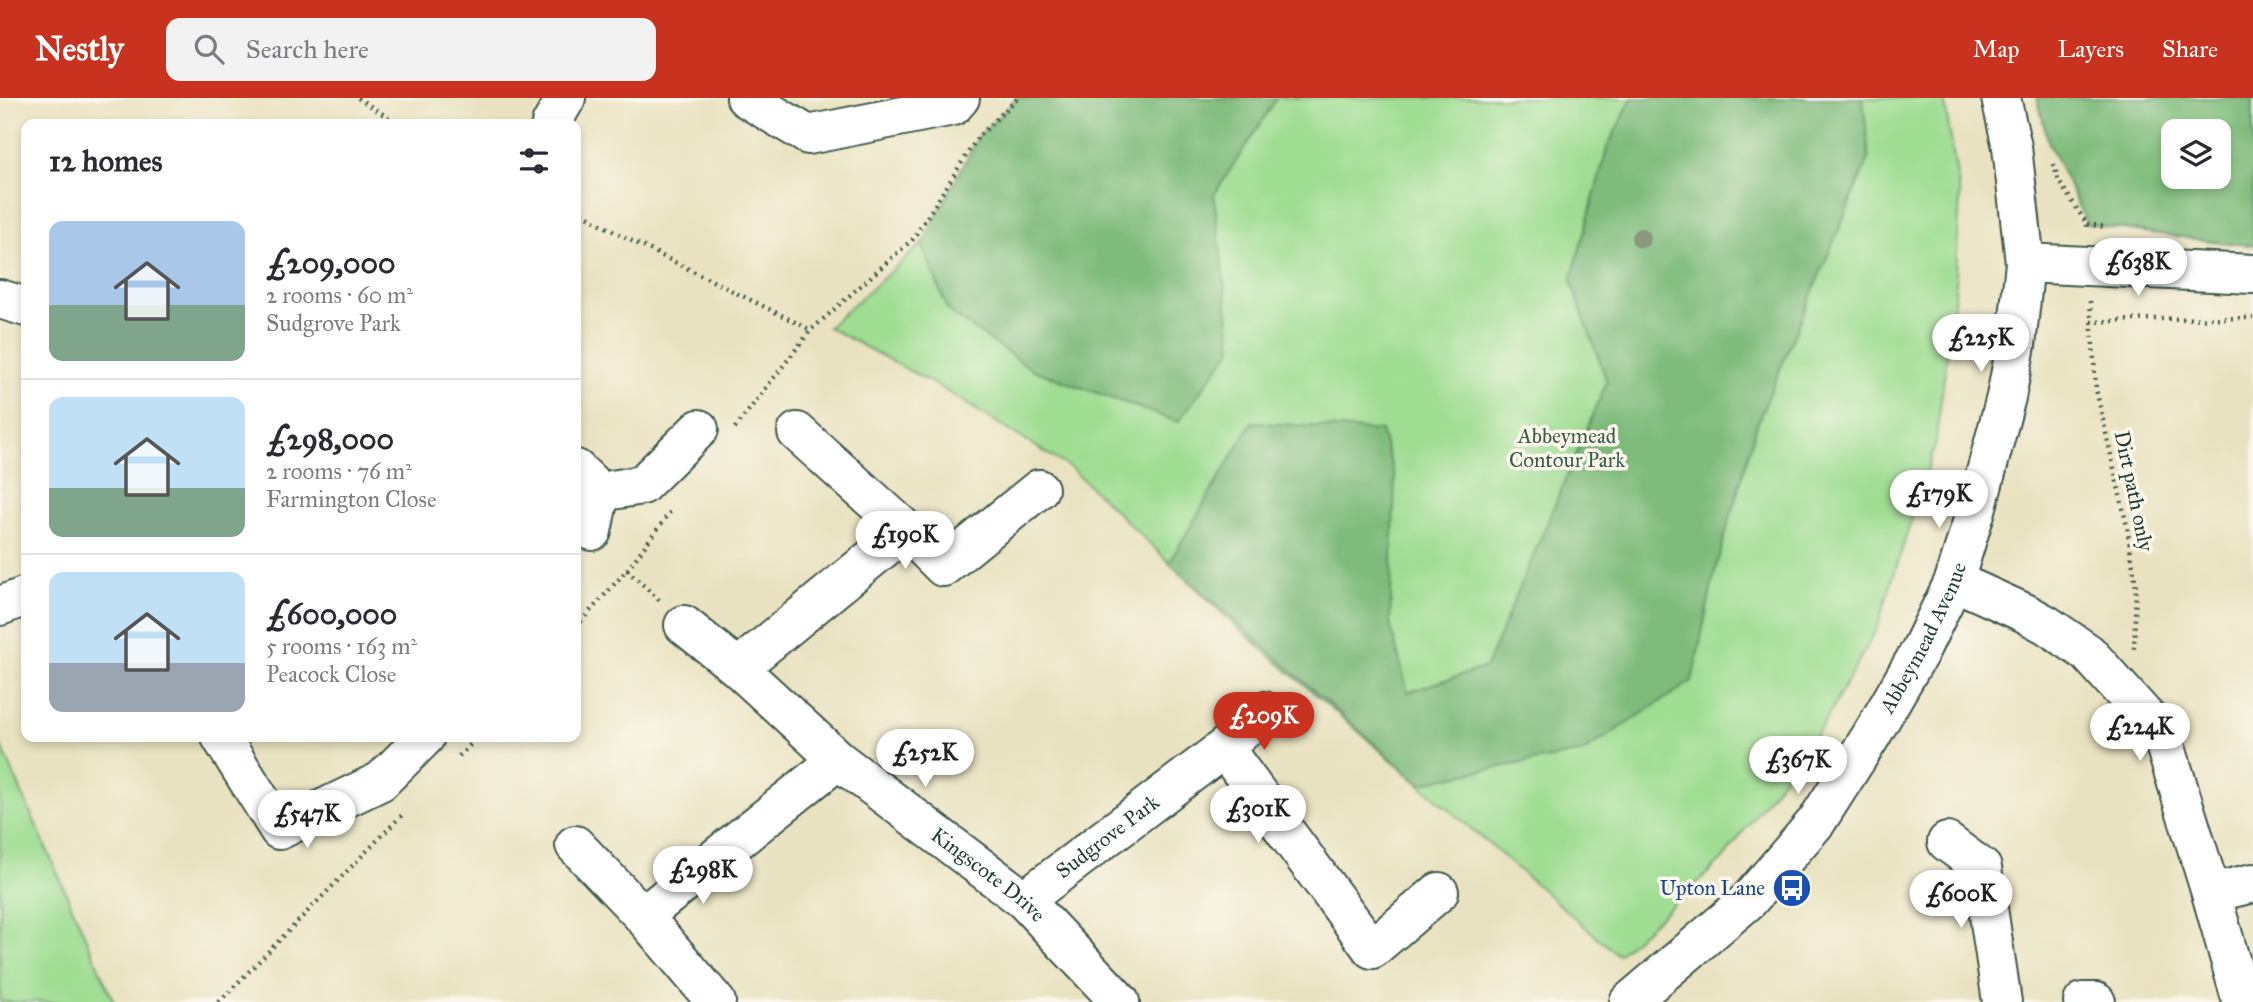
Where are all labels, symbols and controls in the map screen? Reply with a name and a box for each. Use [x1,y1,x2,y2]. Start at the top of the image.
search box [166,18,656,81]
text: Nestly [35,29,124,69]
icon: search [190,30,228,68]
text: Search here [246,33,369,65]
text: Map [1973,34,2020,64]
text: Layers [2058,34,2124,64]
text: Share [2162,34,2218,64]
map controls [2161,119,2231,189]
button: layers [2161,119,2231,189]
icon: filters [515,142,553,180]
text: 12 homes [49,143,162,179]
pin: £638K [2089,238,2187,298]
text: £209,000 [266,245,395,281]
text: £638K [2105,247,2171,275]
icon: home [105,249,189,333]
text: 2 rooms · 60 m² [266,281,413,309]
text: Sudgrove Park [266,309,401,337]
pin: £225K [1932,314,2030,374]
text: £225K [1948,323,2014,351]
text: £298,000 [266,421,394,457]
park label: Abbeymead Contour Park [1509,423,1625,473]
icon: home [105,425,189,509]
street label: Dirt path only [2109,428,2160,555]
text: 2 rooms · 76 m² [266,457,412,485]
pin: £179K [1890,470,1988,530]
text: £179K [1906,479,1972,507]
text: Farmington Close [266,485,437,513]
pin: £190K [856,512,954,571]
text: £190K [872,520,938,548]
street label: Abbeymead Avenue [1873,559,1972,719]
text: £600,000 [266,596,397,632]
icon: home [105,600,189,684]
text: 5 rooms · 163 m² [266,632,417,660]
text: Peacock Close [266,660,396,688]
pin: £209K [1215,692,1313,752]
text: £209K [1229,701,1299,729]
pin: £224K [2091,704,2189,763]
text: £224K [2106,712,2174,740]
pin: £252K [876,730,974,789]
pin: £367K [1749,736,1847,796]
text: £252K [892,738,958,766]
text: £367K [1765,745,1831,773]
pin: £301K [1209,786,1307,845]
street label: Sudgrove Park [1051,789,1165,884]
pin: £547K [258,790,356,850]
text: £301K [1226,794,1290,822]
text: £547K [274,799,340,827]
street label: Kingscote Drive [926,822,1051,928]
pin: £298K [654,846,752,906]
text: £298K [669,855,737,883]
bus stop icon: Upton Lane [1771,867,1813,909]
pin: £600K [1912,870,2010,930]
place label: Upton Lane [1660,875,1765,901]
text: £600K [1926,879,1996,907]

